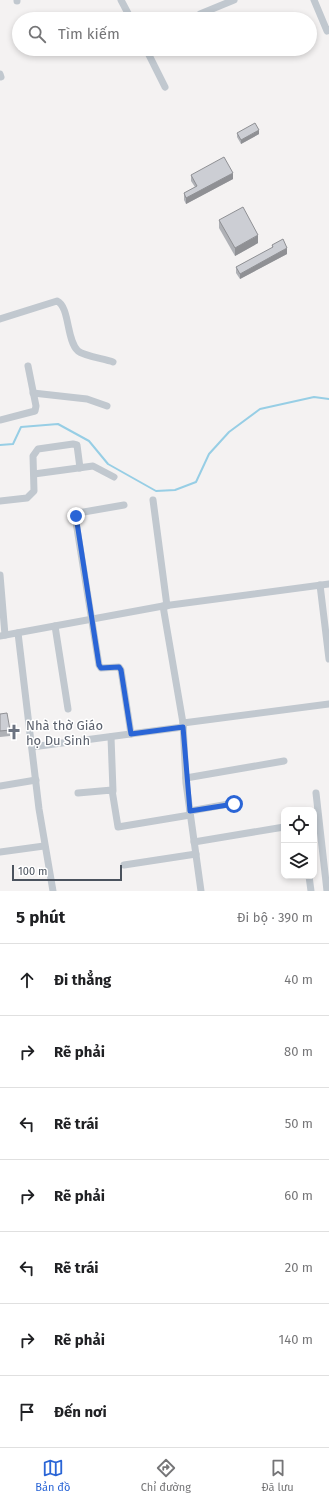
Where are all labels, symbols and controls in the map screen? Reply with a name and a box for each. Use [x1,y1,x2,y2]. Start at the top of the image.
search box [12,12,317,56]
icon: search [26,23,48,45]
text: Tìm kiếm [58,25,120,43]
route end [67,507,85,525]
place label: Nhà thờ Giáo họ Du Sinh [26,718,103,748]
church icon: Nhà thờ Giáo họ Du Sinh [5,723,23,741]
route start [225,795,243,813]
map controls [281,807,317,879]
button: locate [281,807,317,843]
button: layers [281,843,317,879]
scale bar [12,863,122,882]
text: 100 m [18,865,47,878]
text: 5 phút [16,907,65,928]
text: Đi bộ · 390 m [237,910,313,925]
icon: ahead [16,969,38,991]
text: Đi thẳng [54,971,111,989]
text: 40 m [284,972,313,987]
icon: right [16,1041,38,1063]
text: Rẽ phải [54,1043,105,1061]
text: 80 m [284,1044,313,1059]
icon: left [16,1113,38,1135]
text: Rẽ trái [54,1115,99,1133]
text: 50 m [285,1116,313,1131]
icon: right [16,1185,38,1207]
text: Rẽ phải [54,1187,105,1205]
text: 60 m [284,1188,313,1203]
icon: left [16,1257,38,1279]
text: Rẽ trái [54,1259,99,1277]
text: 20 m [285,1260,313,1275]
icon: right [16,1329,38,1351]
text: Rẽ phải [54,1331,105,1349]
text: 140 m [279,1332,313,1347]
icon: arrive [16,1401,38,1423]
text: Đến nơi [54,1403,107,1421]
tab: Bản đồ [35,1457,70,1494]
tab: Chỉ đường [141,1457,191,1494]
tab: Đã lưu [262,1457,294,1494]

